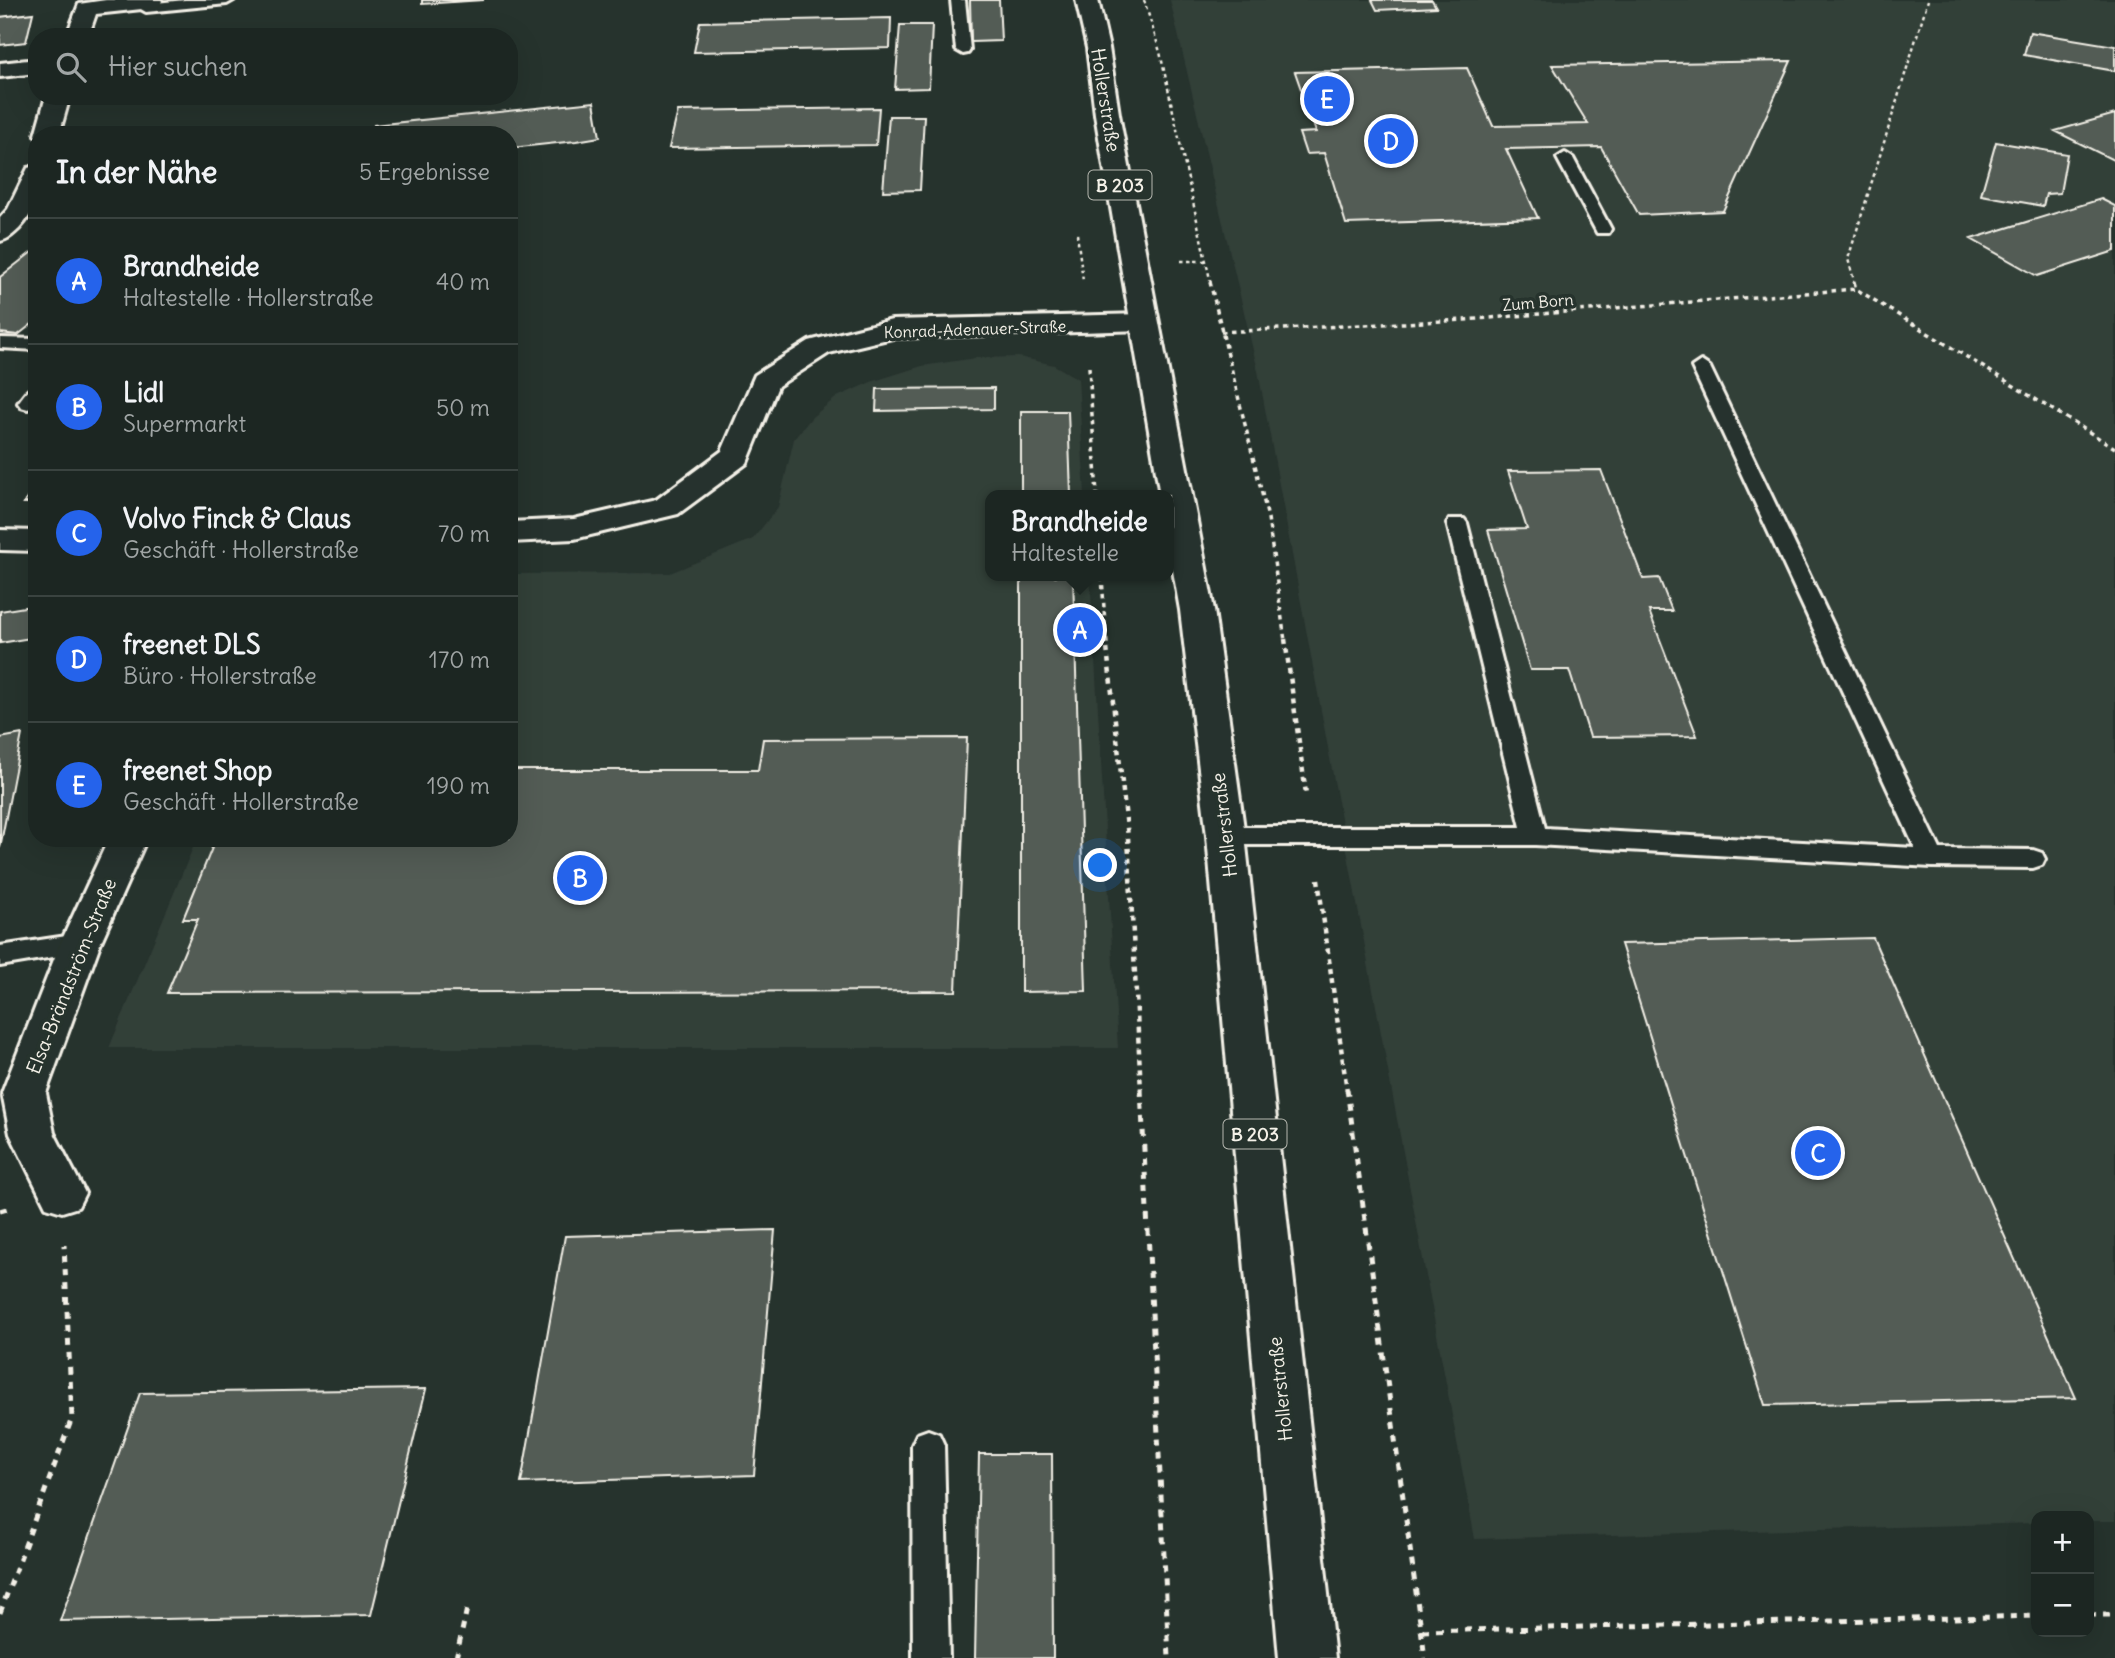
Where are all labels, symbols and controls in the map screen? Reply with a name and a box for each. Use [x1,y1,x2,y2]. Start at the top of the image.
search box [28,28,518,105]
street label: Hollerstraße [1086,46,1126,154]
icon: search [52,48,90,86]
text: Hier suchen [108,50,248,83]
pin: E [1304,73,1350,125]
pin: D [1368,115,1414,167]
text: In der Nähe [56,153,218,191]
text: 5 Ergebnisse [359,157,490,186]
road number: B 203 [1088,170,1152,200]
text: Brandheide [123,250,260,283]
text: A [72,267,86,296]
text: 40 m [436,267,490,296]
text: Haltestelle · Hollerstraße [123,283,374,312]
street label: Zum Born [1502,289,1574,315]
street label: Konrad-Adenauer-Straße [883,316,1067,342]
text: Lidl [123,376,164,409]
text: B [71,393,87,422]
text: 50 m [436,393,490,422]
text: Supermarkt [123,409,246,438]
popup [985,490,1174,581]
text: Volvo Finck & Claus [123,502,351,535]
text: Brandheide [1011,505,1148,538]
text: C [71,519,87,548]
text: 70 m [438,519,490,548]
text: Geschäft · Hollerstraße [123,535,359,564]
text: Haltestelle [1011,538,1119,567]
pin: A [1057,604,1103,656]
text: freenet DLS [123,628,260,661]
text: D [71,645,87,674]
text: 170 m [429,645,490,674]
text: Büro · Hollerstraße [123,661,317,690]
text: freenet Shop [123,754,272,787]
text: E [72,771,86,800]
text: 190 m [427,771,490,800]
street label: Hollerstraße [1206,772,1242,878]
text: Geschäft · Hollerstraße [123,787,359,816]
your location [1083,848,1117,882]
pin: B [557,852,603,904]
street label: Elsa-Brändström-Straße [21,875,121,1077]
road number: B 203 [1224,1120,1286,1148]
pin: C [1795,1127,1841,1179]
street label: Hollerstraße [1263,1336,1297,1442]
map controls [2031,1511,2094,1637]
button: + [2031,1511,2094,1574]
button: − [2031,1574,2094,1637]

